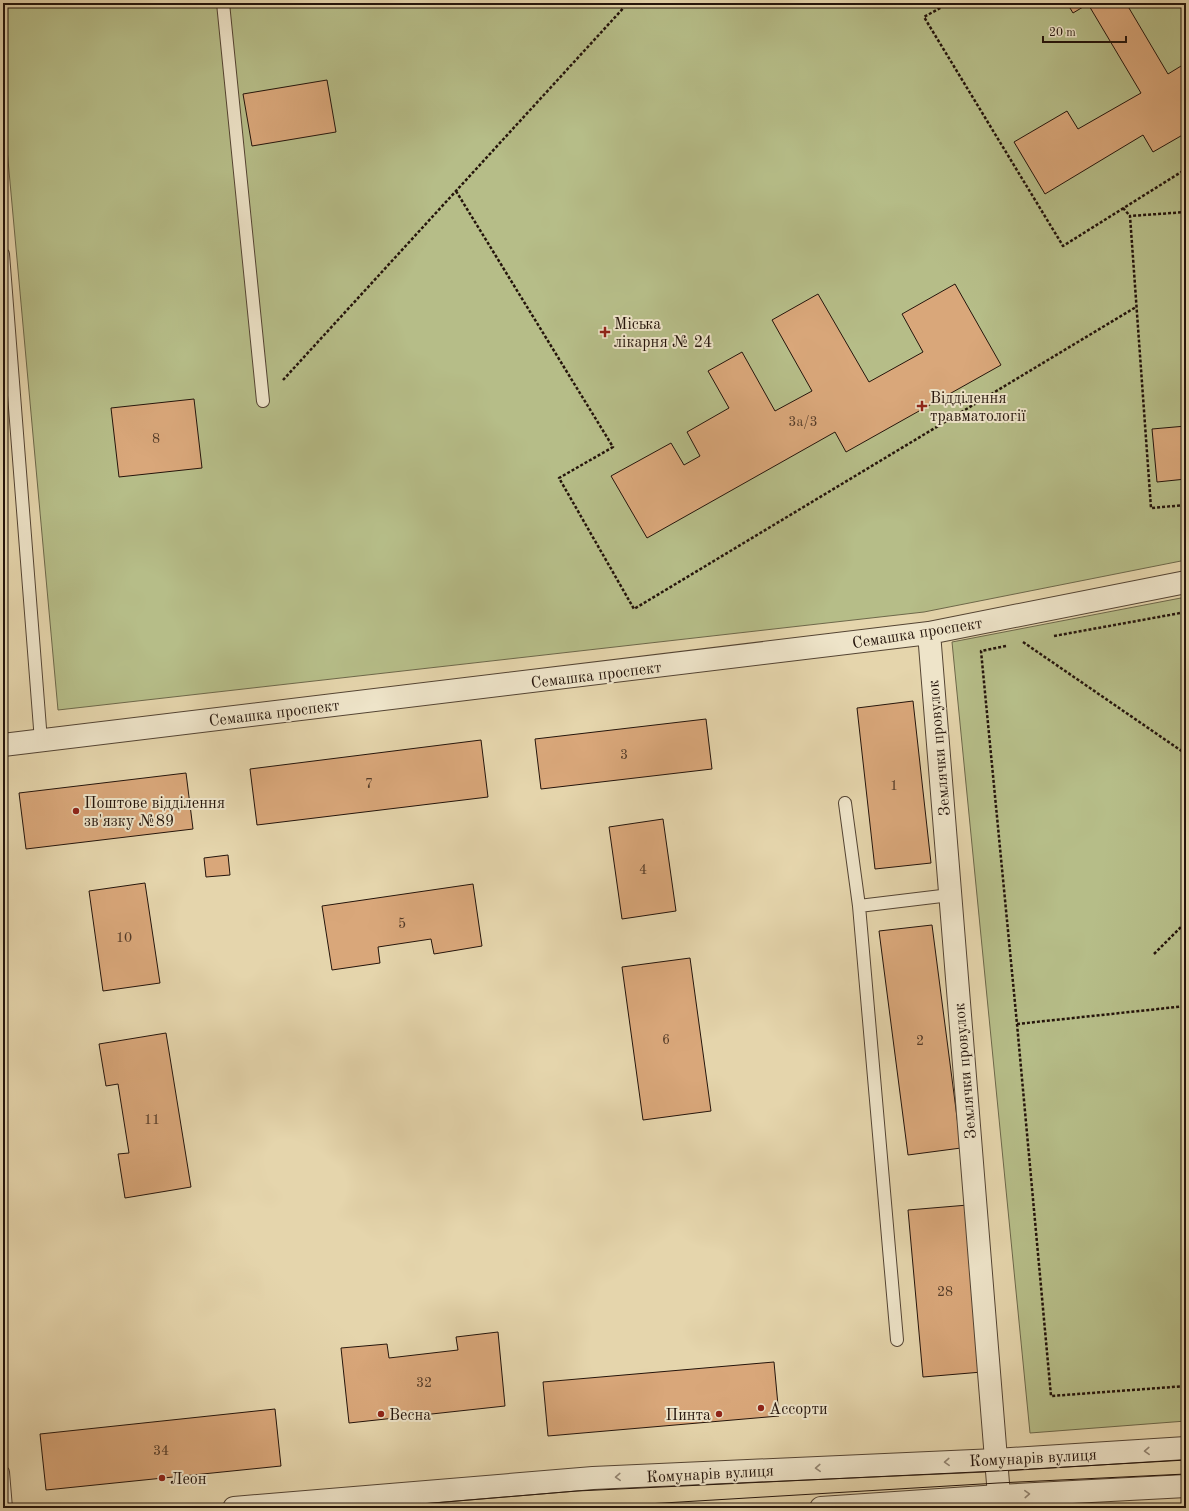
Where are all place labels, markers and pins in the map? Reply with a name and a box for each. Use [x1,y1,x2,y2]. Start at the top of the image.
place label: Міська лікарня № 24 [614,317,712,351]
marker: Міська лікарня № 24 [599,326,611,338]
place label: Відділення травматології [930,391,1026,425]
marker: Відділення травматології [917,401,927,411]
place label: Поштове відділення зв'язку №89 [84,796,225,830]
marker: Поштове відділення зв'язку №89 [71,806,81,816]
place label: Ассорти [769,1402,828,1418]
marker: Ассорти [756,1403,766,1413]
place label: Весна [389,1408,431,1424]
place label: Пинта [666,1408,711,1424]
marker: Весна [376,1409,386,1419]
marker: Пинта [714,1409,724,1419]
place label: Леон [170,1472,207,1488]
marker: Леон [157,1473,167,1483]

